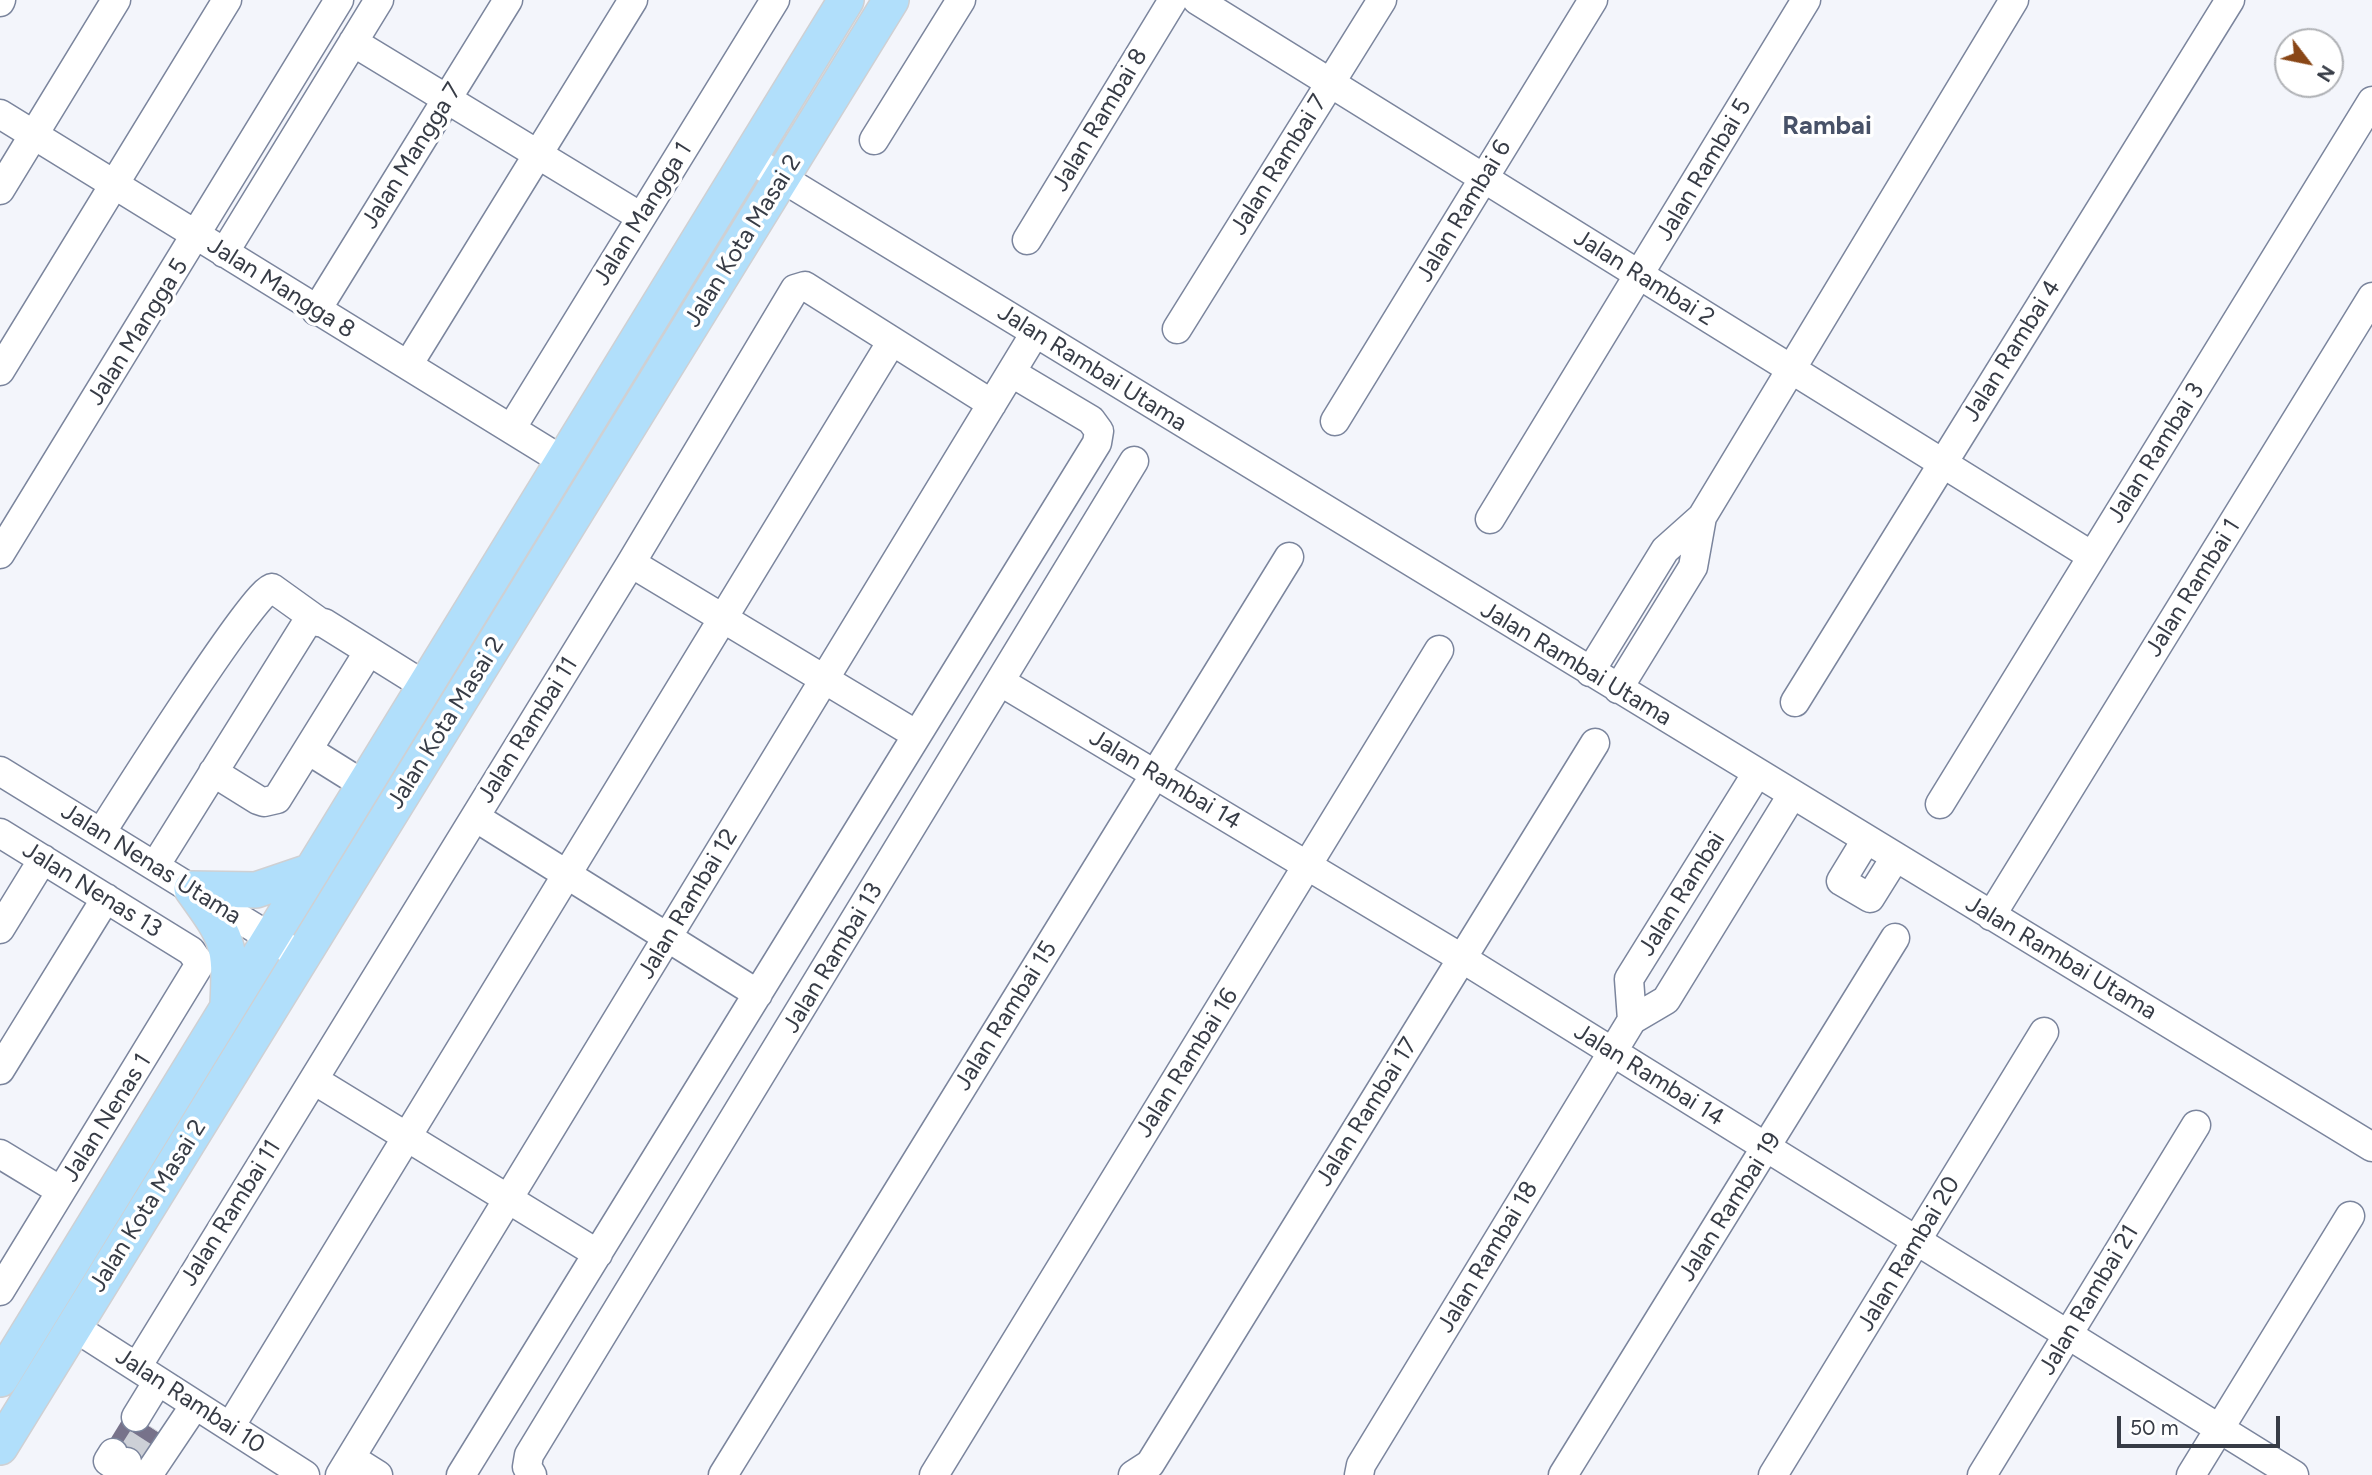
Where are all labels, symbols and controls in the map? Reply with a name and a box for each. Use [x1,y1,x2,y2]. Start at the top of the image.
north arrow [2274,28,2344,98]
street label: Jalan Rambai 8 [1046,43,1154,197]
text: N [2312,61,2339,86]
street label: Jalan Mangga 7 [356,78,468,234]
street label: Jalan Rambai 7 [1224,90,1334,240]
street label: Jalan Rambai 5 [1650,94,1758,246]
district label: Rambai [1782,110,1872,142]
street label: Jalan Rambai 6 [1410,135,1518,287]
street label: Jalan Mangga 1 [587,137,699,291]
street label: Jalan Kota Masai 2 [678,149,808,333]
street label: Jalan Rambai 2 [1568,223,1720,333]
street label: Jalan Mangga 8 [202,231,360,345]
street label: Jalan Mangga 5 [81,253,195,411]
street label: Jalan Rambai 4 [1957,275,2067,427]
street label: Jalan Rambai Utama [992,298,1192,438]
street label: Jalan Rambai 3 [2101,378,2211,528]
street label: Jalan Rambai 1 [2139,514,2247,662]
street label: Jalan Rambai Utama [1475,596,1677,732]
street label: Jalan Kota Masai 2 [381,631,511,815]
street label: Jalan Rambai 11 [472,652,584,808]
street label: Jalan Rambai 14 [1084,723,1246,837]
street label: Jalan Nenas Utama [56,797,246,931]
street label: Jalan Rambai 12 [632,824,744,984]
street label: Jalan Rambai [1632,827,1732,961]
street label: Jalan Nenas 13 [17,836,167,944]
street label: Jalan Rambai 13 [777,878,889,1038]
street label: Jalan Rambai Utama [1960,890,2162,1026]
street label: Jalan Rambai 15 [949,936,1063,1096]
street label: Jalan Rambai 16 [1130,983,1244,1143]
street label: Jalan Rambai 14 [1569,1017,1729,1133]
street label: Jalan Rambai 17 [1310,1032,1424,1192]
street label: Jalan Nenas 1 [56,1049,158,1187]
street label: Jalan Kota Masai 2 [83,1114,213,1298]
street label: Jalan Rambai 19 [1673,1127,1787,1287]
street label: Jalan Rambai 11 [175,1135,287,1291]
street label: Jalan Rambai 20 [1851,1171,1967,1337]
street label: Jalan Rambai 18 [1431,1176,1545,1338]
street label: Jalan Rambai 21 [2033,1220,2145,1380]
street label: Jalan Rambai 10 [110,1342,270,1460]
scale bar [2120,1402,2283,1446]
text: 50 m [2130,1415,2179,1440]

